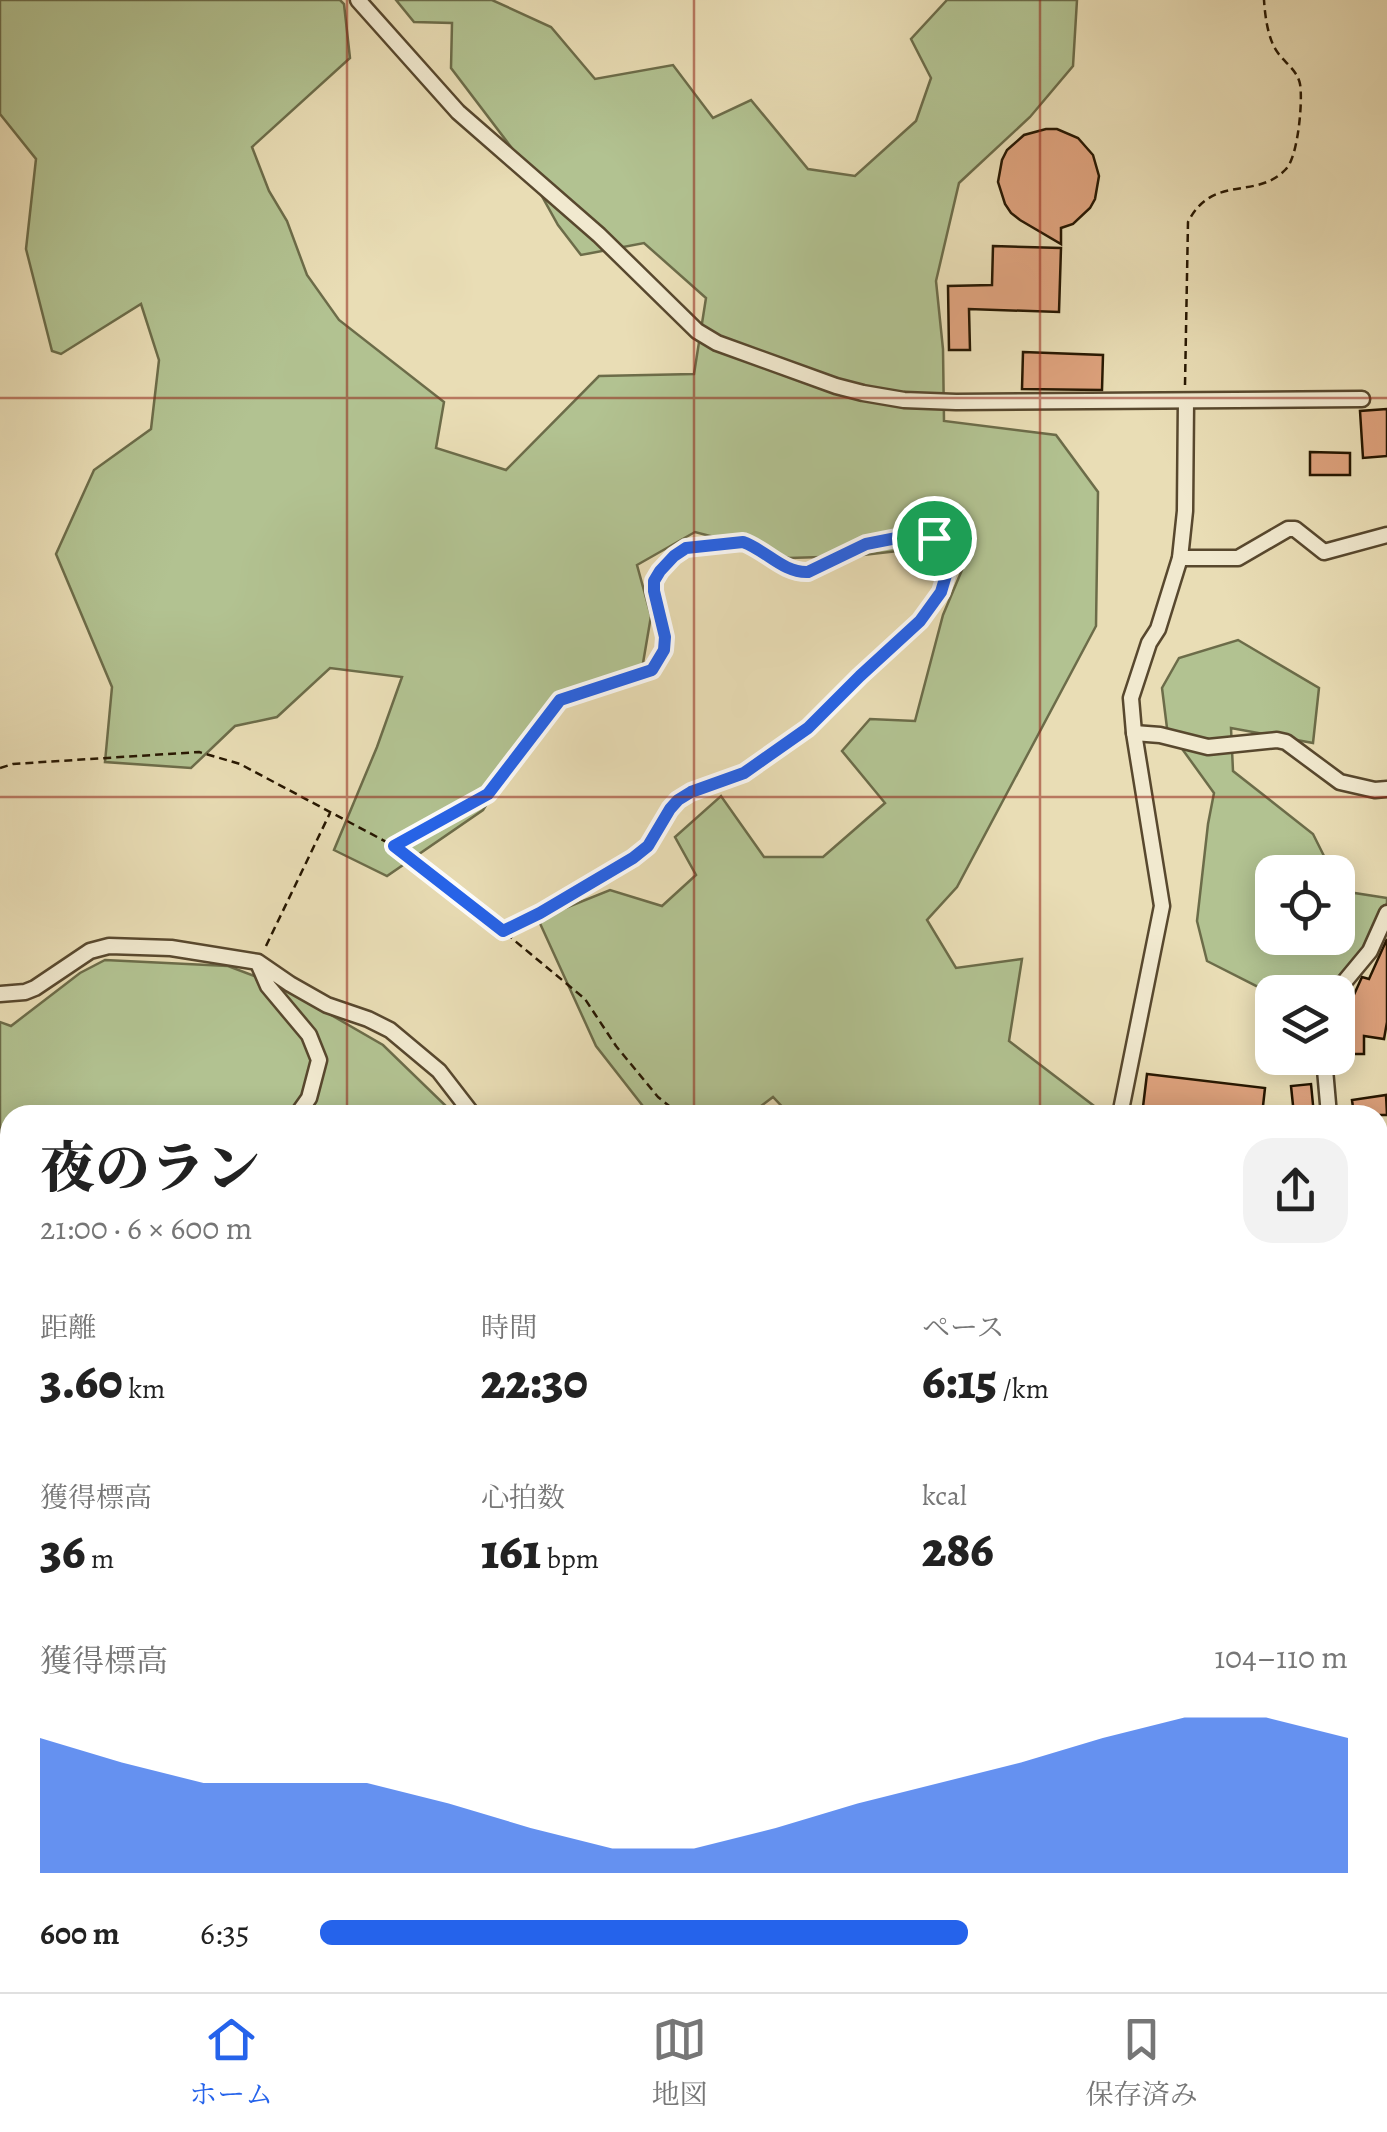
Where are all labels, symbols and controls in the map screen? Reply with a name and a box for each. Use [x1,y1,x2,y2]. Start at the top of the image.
pin [892,496,977,581]
icon: arrive [907,511,962,566]
map controls [1255,855,1355,1075]
button: locate [1255,855,1355,955]
button: layers [1255,975,1355,1075]
text: 夜のラン [40,1131,260,1206]
button: share [1243,1138,1348,1243]
text: 21:00 · 6 × 600 m [40,1206,252,1250]
text: 距離 [40,1309,96,1347]
text: 時間 [481,1309,537,1347]
text: ペース [922,1309,1005,1347]
text: 3.60 [40,1347,123,1415]
text: 22:30 [481,1347,588,1415]
text: 6:15 [922,1347,997,1415]
text: km [123,1370,165,1408]
text: /km [997,1370,1049,1408]
text: kcal [922,1477,967,1515]
text: 獲得標高 [40,1479,152,1517]
text: 心拍数 [481,1479,565,1517]
text: 286 [922,1515,994,1583]
text: 36 [40,1517,85,1585]
text: 161 [481,1517,541,1585]
text: m [85,1540,114,1578]
text: bpm [541,1540,599,1578]
text: 104–110 m [1214,1635,1348,1679]
text: 獲得標高 [40,1639,168,1683]
text: 600 m [40,1911,120,1955]
text: 6:35 [200,1911,249,1955]
tab: ホーム [189,2012,273,2114]
tab: 地図 [651,2012,708,2114]
tab: 保存済み [1086,2012,1198,2114]

